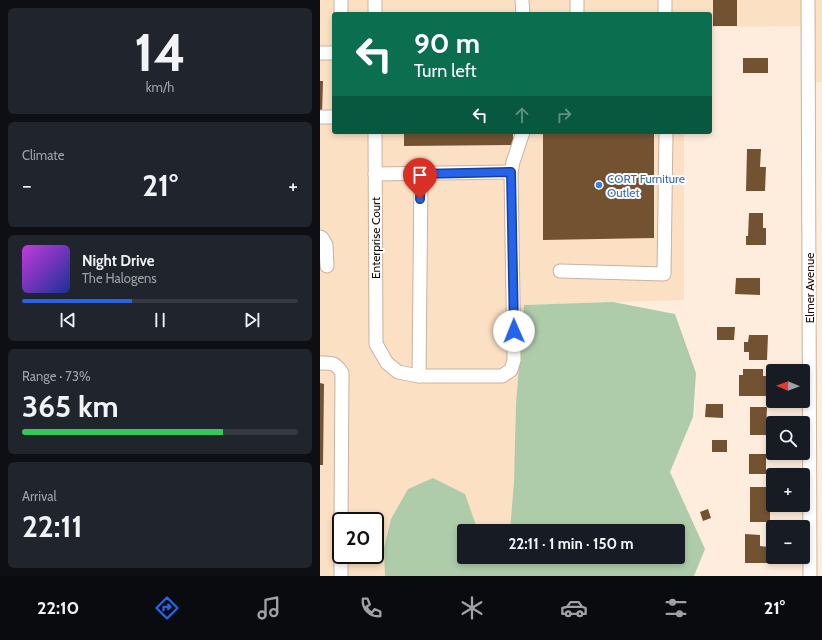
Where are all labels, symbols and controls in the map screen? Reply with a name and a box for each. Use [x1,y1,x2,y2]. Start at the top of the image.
text: 14 [134,21,186,84]
text: 90 m [414,26,480,60]
icon: left [348,28,400,80]
text: Turn left [414,60,477,82]
text: km/h [146,79,174,95]
icon: left [469,104,491,126]
icon: ahead [511,104,533,126]
icon: right [553,104,575,126]
text: Climate [22,147,64,163]
pin [403,158,437,199]
icon: arrive [409,164,431,186]
text: 21° [142,167,178,204]
place label: CORT Furniture Outlet [607,171,685,200]
text: − [22,172,32,199]
text: + [288,172,298,199]
marker: CORT Furniture Outlet [594,180,604,190]
street label: Enterprise Court [368,197,383,279]
text: Night Drive [82,252,155,270]
street label: Elmer Avenue [802,253,817,323]
text: The Halogens [82,270,157,286]
icon: previous [57,309,79,331]
icon: pause [149,309,171,331]
icon: next [241,309,263,331]
position arrow [493,310,535,352]
north arrow [766,364,810,408]
map controls [766,364,810,564]
text: Range · 73% [22,368,91,384]
text: 365 km [22,388,119,425]
button: search [766,416,810,460]
button: + [766,468,810,512]
text: Arrival [22,488,57,504]
text: 22:11 [22,508,83,545]
speed limit sign: 20 [332,512,384,564]
button: − [766,520,810,564]
text: 22:11 · 1 min · 150 m [508,535,634,553]
icon: directions [153,594,181,622]
icon: music [255,594,283,622]
icon: phone [357,594,385,622]
icon: climate [458,594,486,622]
icon: car [560,594,588,622]
icon: filters [662,594,690,622]
text: 22:10 [37,597,79,619]
text: 21° [764,597,785,619]

